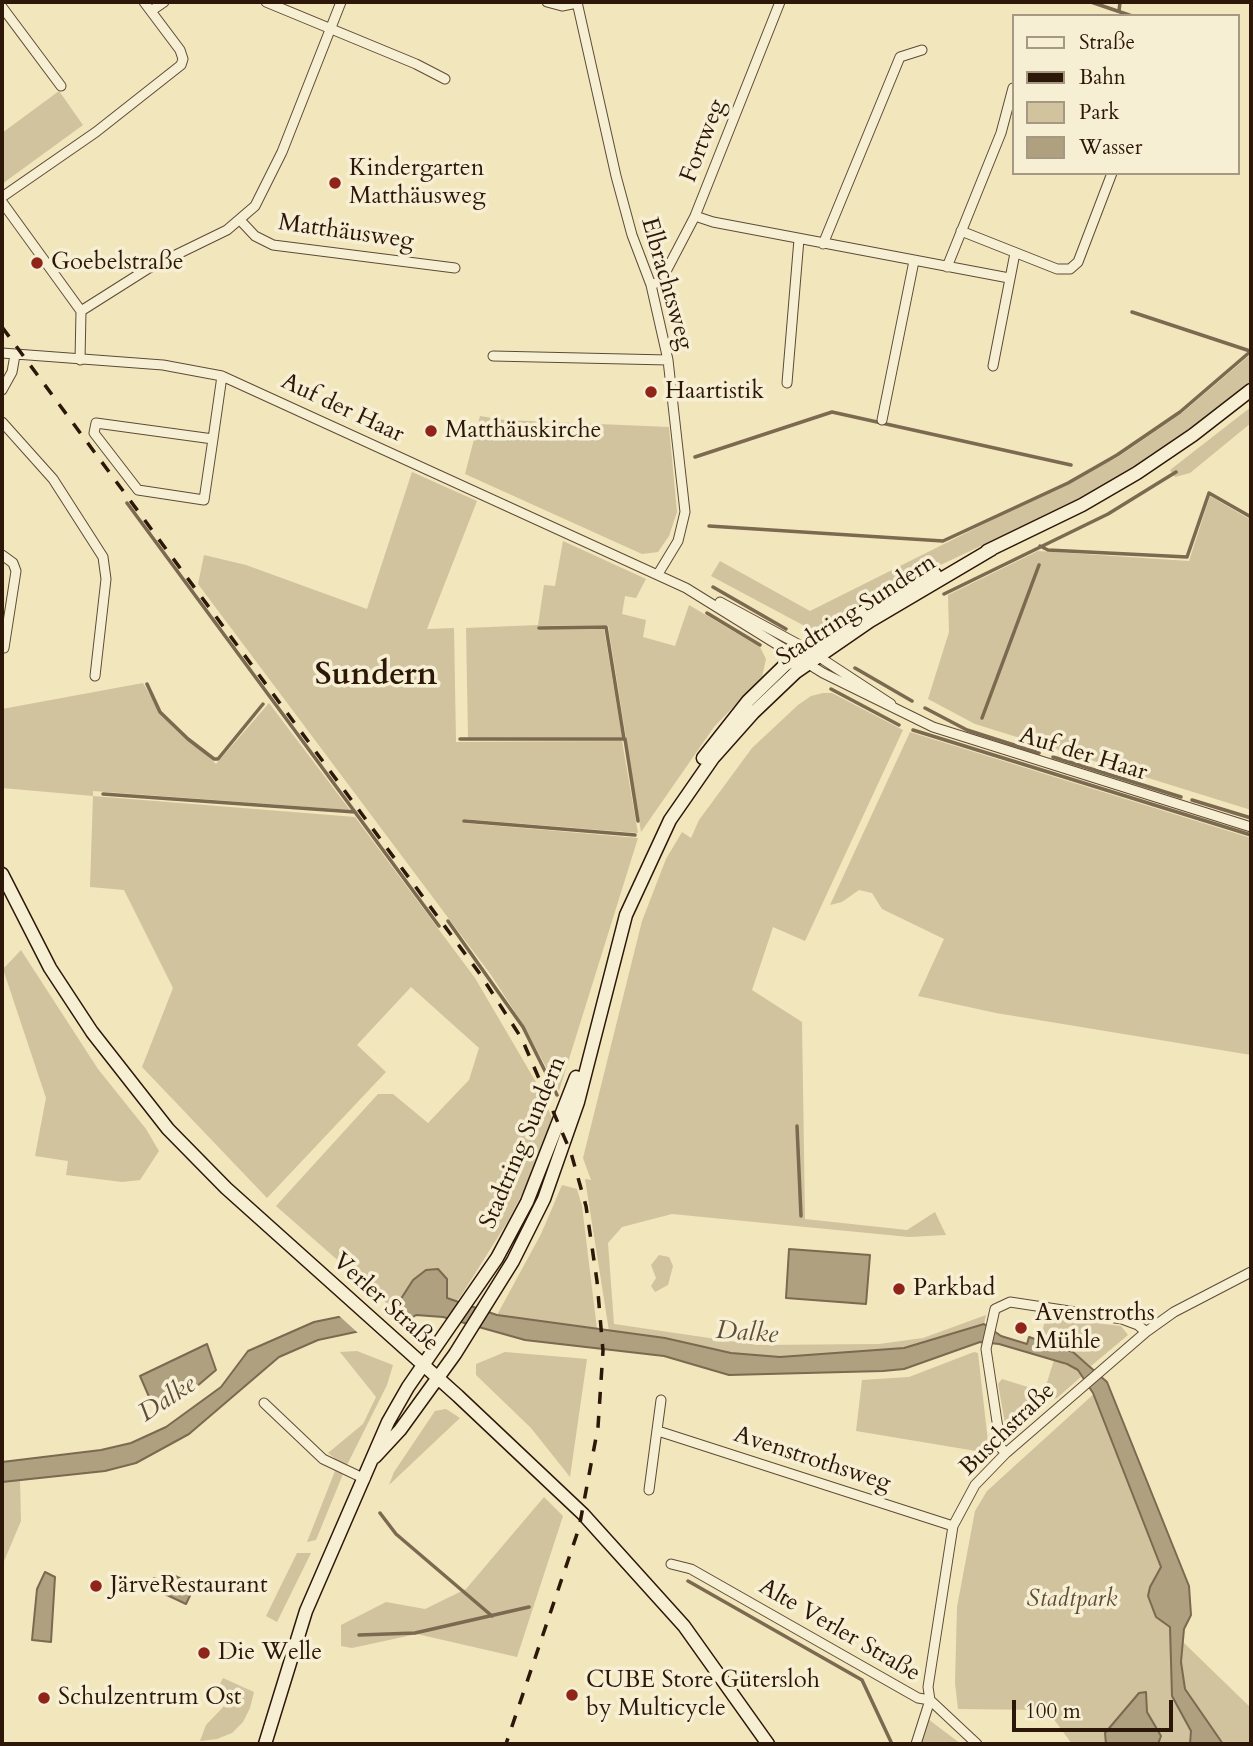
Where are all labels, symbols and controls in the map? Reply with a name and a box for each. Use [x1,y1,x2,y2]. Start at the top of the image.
legend [1012,14,1239,175]
text: Straße [1079,28,1135,57]
text: Bahn [1079,63,1126,92]
street label: Fortweg [675,95,733,187]
text: Park [1079,98,1119,127]
text: Wasser [1079,133,1143,162]
place label: Kindergarten Matthäusweg [349,155,486,211]
marker: Kindergarten Matthäusweg [327,175,343,191]
street label: Matthäusweg [276,209,416,257]
street label: Elbrachtsweg [633,215,699,353]
place label: Goebelstraße [51,249,184,277]
marker: Goebelstraße [29,255,45,271]
street label: Auf der Haar [276,368,408,450]
place label: Haartistik [665,378,764,406]
marker: Haartistik [643,384,659,400]
place label: Matthäuskirche [445,417,601,445]
marker: Matthäuskirche [423,423,439,439]
street label: Stadtring Sundern [772,549,942,673]
district label: Sundern [315,658,437,696]
street label: Auf der Haar [1015,722,1151,788]
street label: Stadtring Sundern [475,1053,573,1233]
street label: Verler Straße [326,1248,444,1358]
place label: Parkbad [913,1275,995,1303]
marker: Parkbad [891,1281,907,1297]
place label: Avenstroths Mühle [1035,1300,1155,1356]
water label: Dalke [715,1316,779,1352]
marker: Avenstroths Mühle [1013,1320,1029,1336]
water label: Dalke [133,1370,203,1430]
street label: Buschstraße [954,1377,1062,1483]
street label: Avenstrothsweg [730,1421,894,1499]
place label: JärveRestaurant [110,1572,268,1600]
street label: Alte Verler Straße [753,1573,925,1689]
marker: JärveRestaurant [88,1578,104,1594]
park label: Stadtpark [1027,1586,1117,1614]
place label: Die Welle [218,1639,322,1667]
marker: Die Welle [196,1645,212,1661]
place label: CUBE Store Gütersloh by Multicycle [586,1667,820,1723]
place label: Schulzentrum Ost [58,1684,241,1712]
scale bar [1015,1686,1176,1730]
marker: CUBE Store Gütersloh by Multicycle [564,1687,580,1703]
marker: Schulzentrum Ost [36,1690,52,1706]
text: 100 m [1025,1697,1081,1726]

